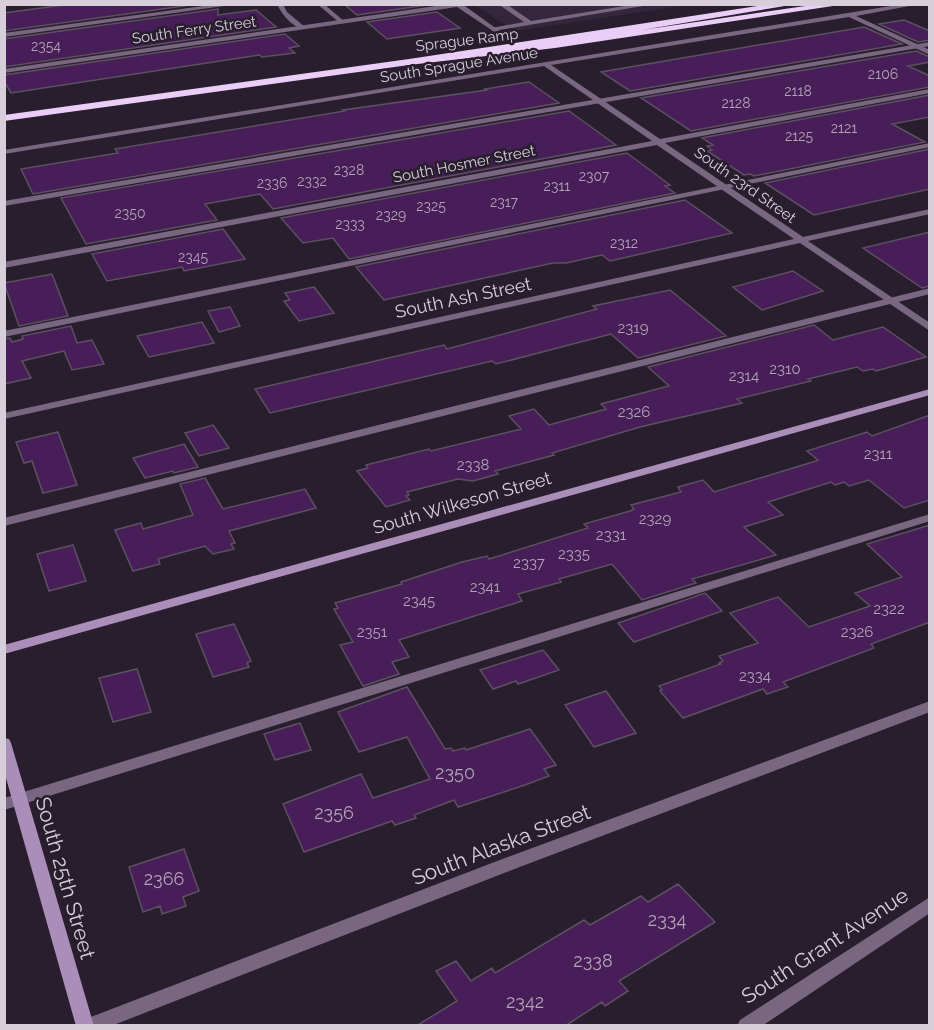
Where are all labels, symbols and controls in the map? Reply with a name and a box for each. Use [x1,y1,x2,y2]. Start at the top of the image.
street label: South Ferry Street [131,12,257,48]
street label: Sprague Ramp [415,25,519,55]
house number: 2354 [31,38,61,54]
street label: South Sprague Avenue [379,44,539,86]
house number: 2106 [868,66,898,82]
house number: 2118 [784,83,812,99]
house number: 2128 [722,95,750,111]
house number: 2121 [831,120,857,136]
house number: 2125 [785,128,813,144]
street label: South Hosmer Street [391,141,537,187]
street label: South 23rd Street [691,143,799,227]
house number: 2328 [334,162,364,178]
house number: 2307 [579,168,610,184]
house number: 2332 [297,173,327,189]
house number: 2336 [257,175,287,191]
house number: 2311 [544,178,570,194]
house number: 2317 [490,194,519,210]
house number: 2325 [416,198,446,214]
house number: 2350 [115,205,145,221]
house number: 2329 [376,207,406,223]
house number: 2333 [335,216,365,232]
house number: 2312 [610,235,638,251]
house number: 2345 [178,249,208,265]
street label: South Ash Street [393,273,533,322]
house number: 2319 [617,319,649,337]
house number: 2310 [769,360,801,378]
house number: 2314 [729,367,759,385]
house number: 2326 [618,403,650,421]
house number: 2311 [864,445,893,463]
house number: 2338 [457,456,489,474]
street label: South Wilkeson Street [370,467,553,538]
house number: 2329 [639,510,671,528]
house number: 2331 [596,526,627,544]
house number: 2335 [558,545,590,563]
house number: 2337 [513,554,545,572]
house number: 2341 [470,578,501,596]
house number: 2345 [403,592,435,610]
house number: 2322 [873,600,905,618]
house number: 2351 [357,623,388,641]
house number: 2326 [841,623,873,641]
house number: 2334 [739,667,771,685]
house number: 2350 [435,762,475,783]
street label: South 25th Street [30,794,101,962]
street label: South Alaska Street [408,799,594,890]
house number: 2356 [314,802,354,823]
house number: 2366 [144,868,184,889]
street label: South Grant Avenue [737,882,913,1009]
house number: 2334 [648,909,686,930]
house number: 2338 [573,950,613,971]
house number: 2342 [506,991,544,1012]

